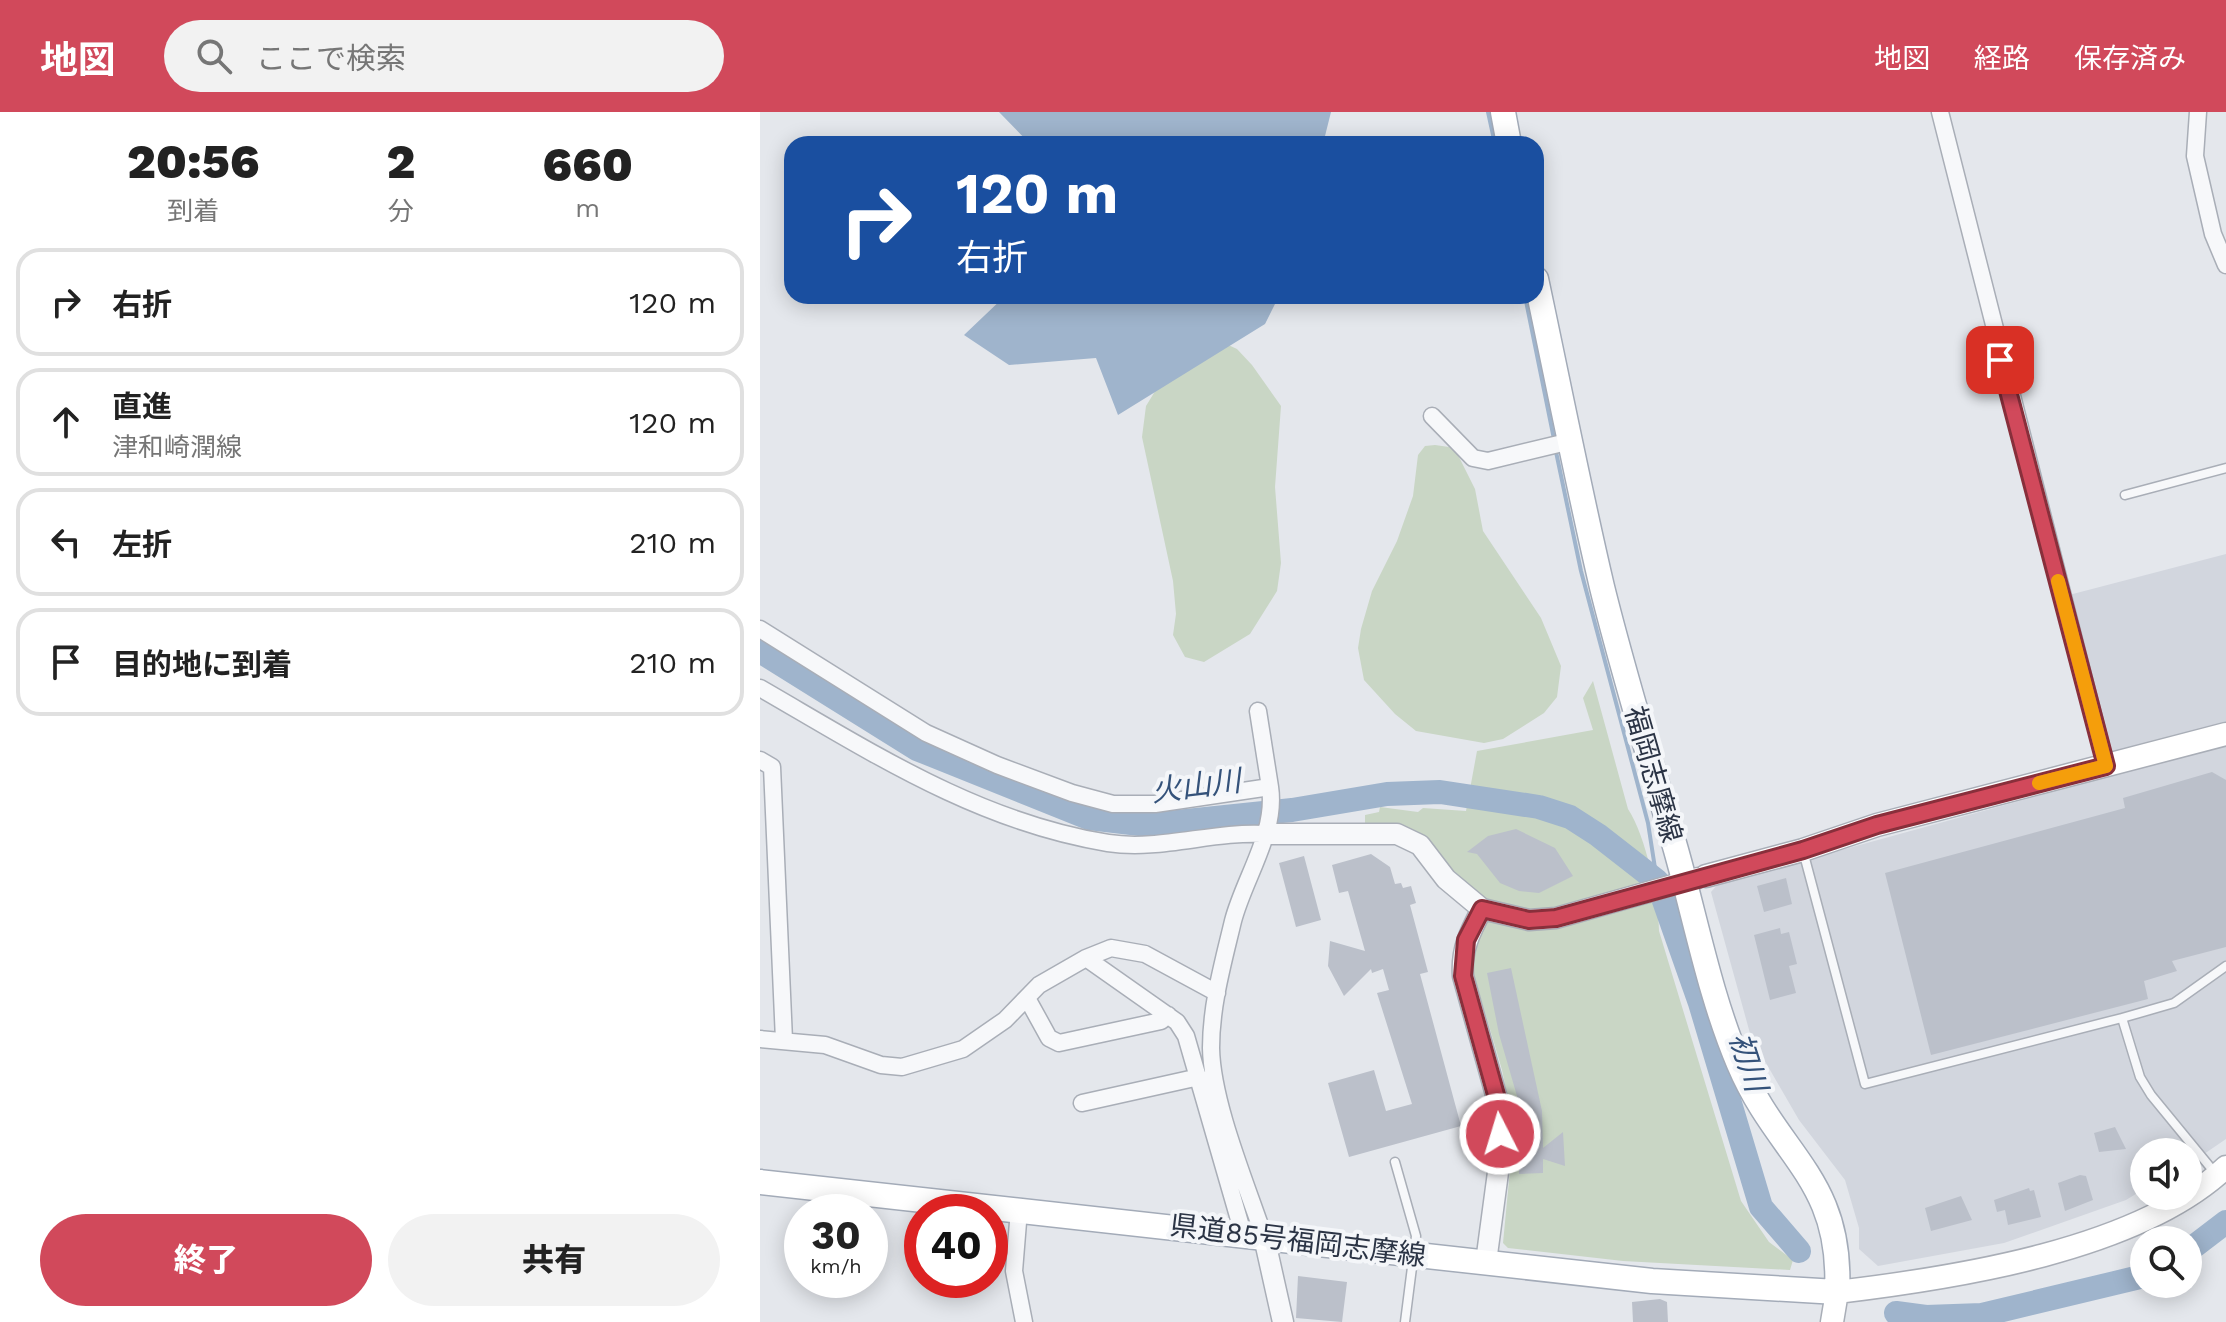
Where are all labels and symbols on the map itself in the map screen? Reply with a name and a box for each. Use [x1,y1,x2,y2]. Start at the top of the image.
pin [1966,326,2034,394]
street label: 福岡志摩線 [1618,702,1689,846]
water label: 火山川 [1149,762,1246,808]
water label: 初川 [1723,1028,1775,1099]
position arrow [1458,1092,1542,1176]
speed limit sign: 40 [904,1194,1008,1298]
street label: 県道85号福岡志摩線 [1168,1208,1428,1273]

